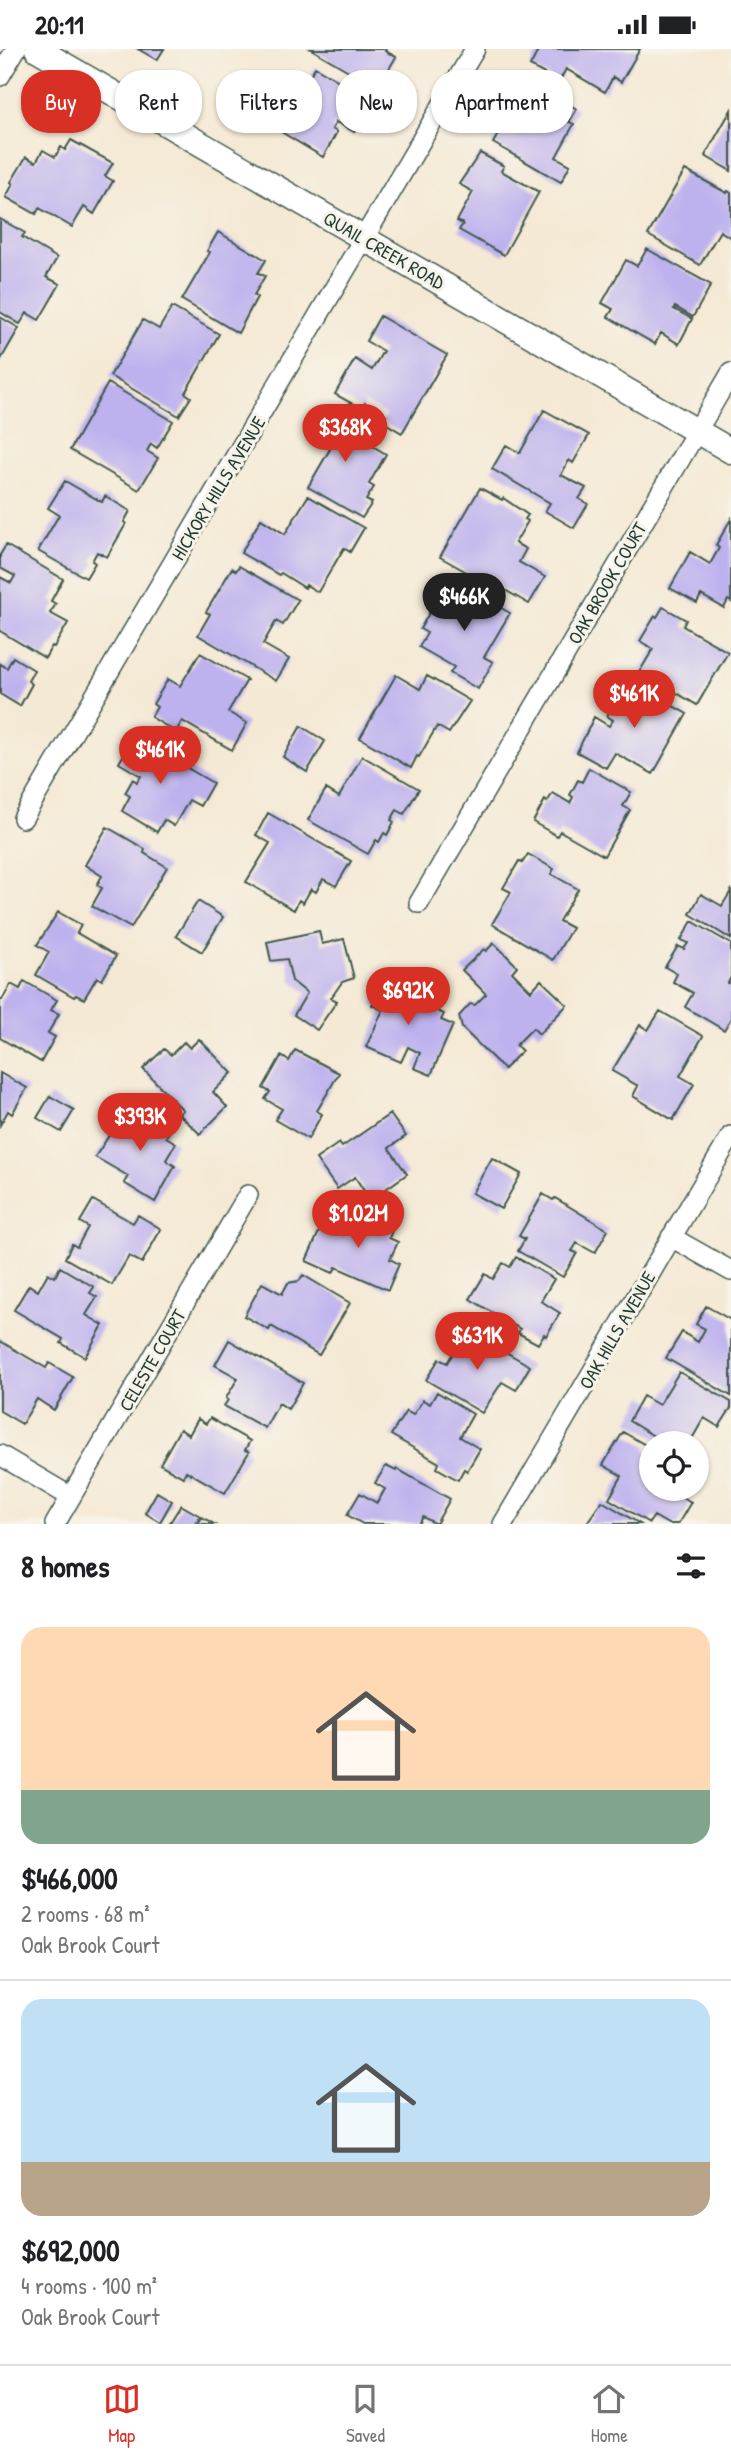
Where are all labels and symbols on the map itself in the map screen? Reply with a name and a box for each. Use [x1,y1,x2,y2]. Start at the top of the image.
street label: QUAIL CREEK ROAD [319,205,449,295]
pin: $368K [296,405,394,464]
street label: HICKORY HILLS AVENUE [165,411,272,565]
street label: OAK BROOK COURT [562,516,653,649]
pin: $466K [415,573,513,633]
pin: $461K [585,671,683,730]
pin: $461K [111,727,209,786]
pin: $692K [359,967,457,1027]
pin: $393K [91,1093,189,1153]
pin: $1.02M [301,1191,415,1250]
street label: OAK HILLS AVENUE [573,1266,662,1394]
street label: CELESTE COURT [112,1303,192,1416]
pin: $631K [428,1313,526,1372]

